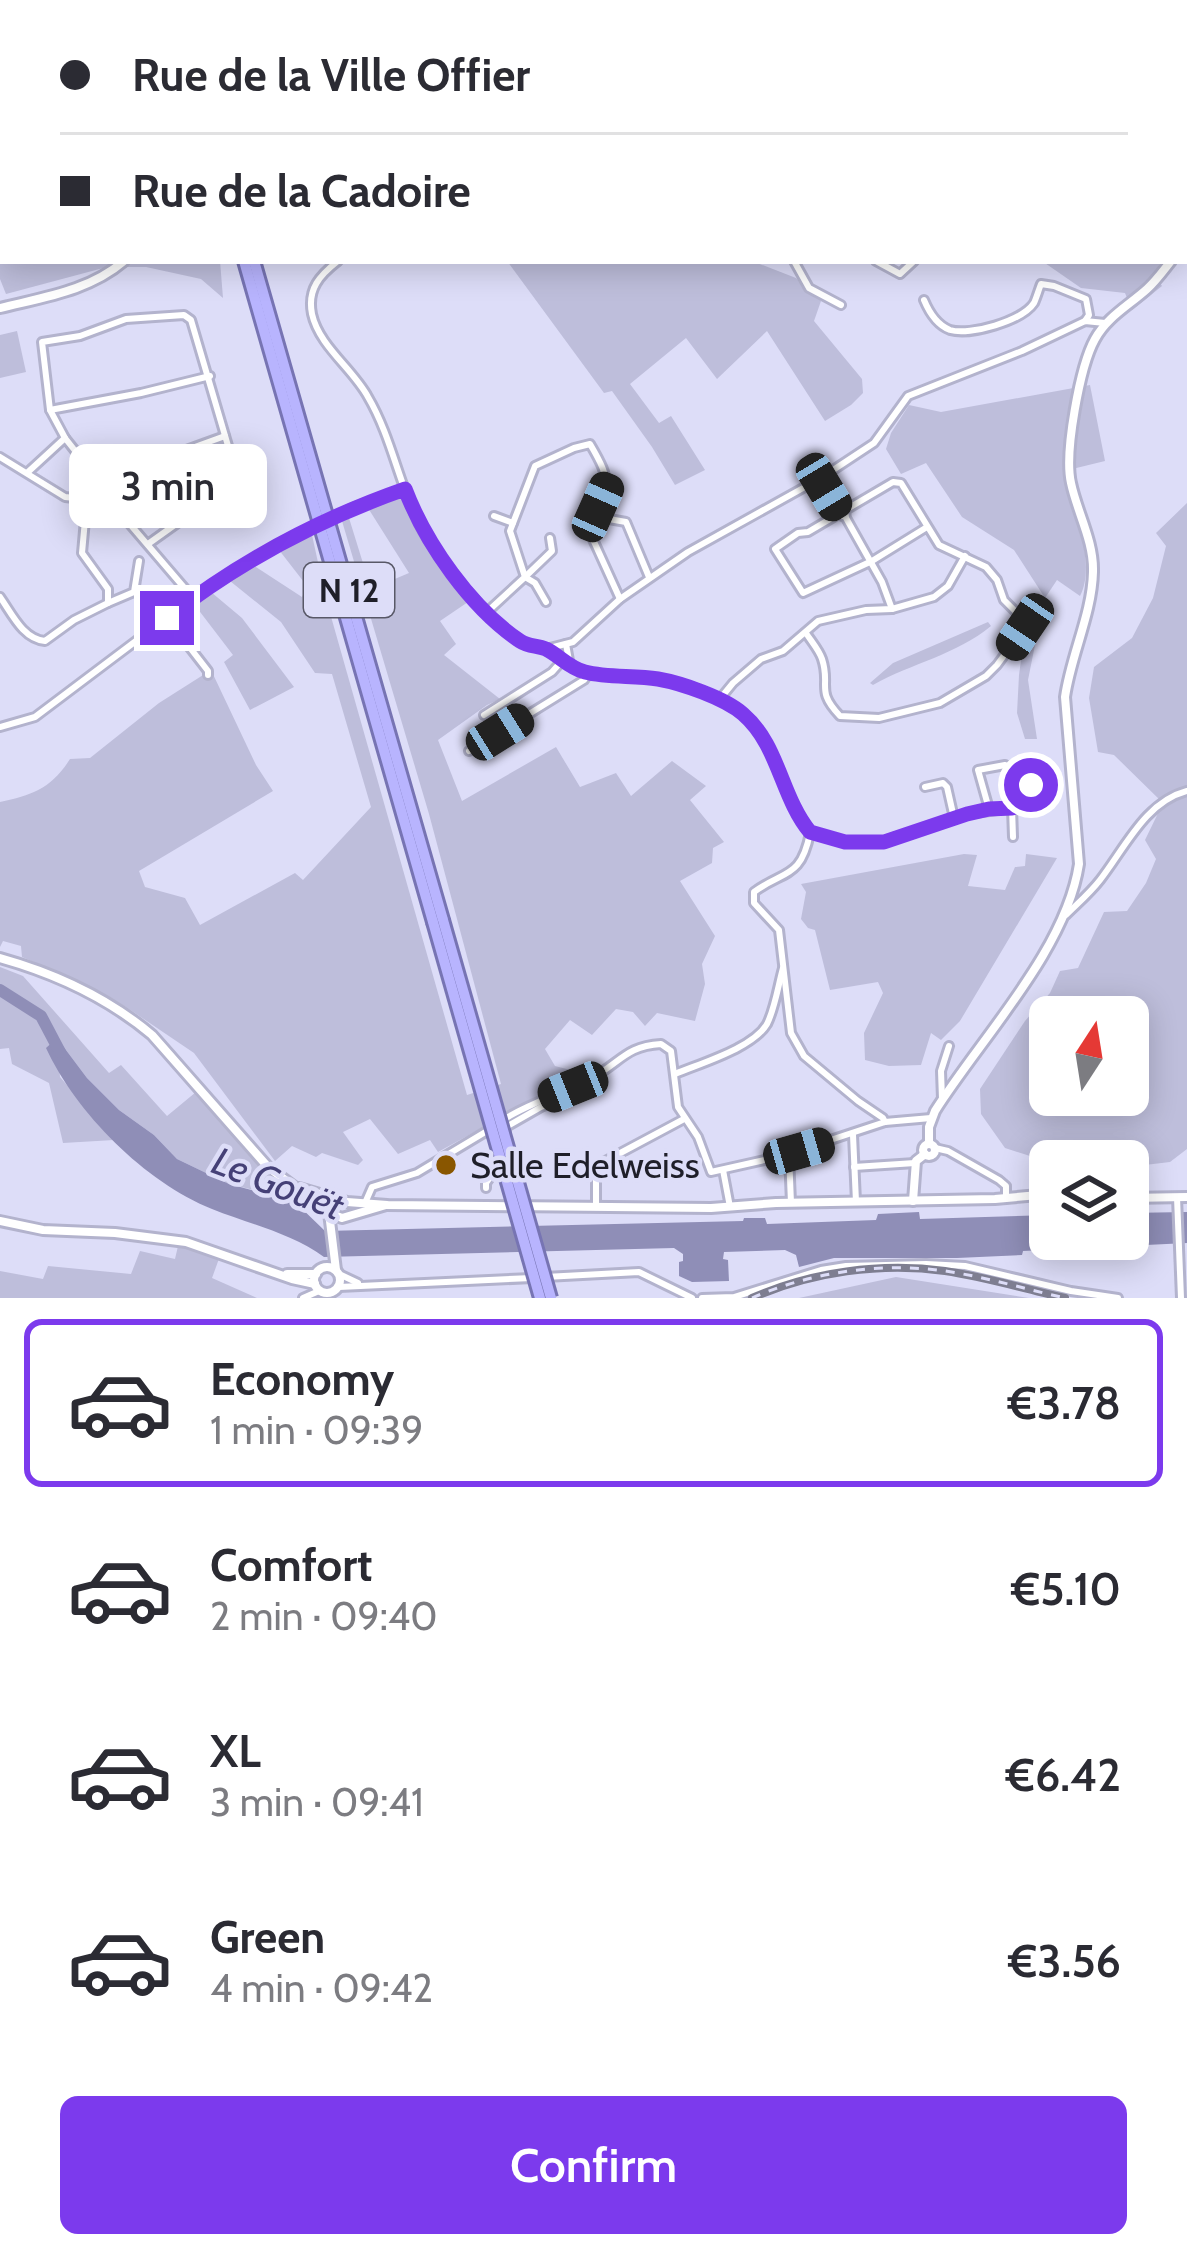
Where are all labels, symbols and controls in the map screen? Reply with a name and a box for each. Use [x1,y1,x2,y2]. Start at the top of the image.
text: Rue de la Ville Offier [132,48,530,102]
text: Rue de la Cadoire [132,164,471,218]
callout: 3 min [68,444,266,528]
car [790,447,858,527]
text: 3 min [121,462,215,510]
car [567,467,629,547]
road number: N 12 [304,563,394,617]
car [990,587,1060,667]
route end [140,591,194,645]
car [460,698,540,766]
route start [1004,758,1058,812]
north arrow [1029,996,1149,1116]
map controls [1029,996,1149,1260]
car [533,1057,613,1117]
car [759,1124,839,1178]
water label: Le Gouët [206,1136,351,1230]
button: layers [1029,1140,1149,1260]
place label: Salle Edelweiss [470,1143,700,1187]
marker: Salle Edelweiss [433,1152,459,1178]
icon: car [66,1349,174,1457]
text: Economy [210,1352,394,1406]
text: €3.78 [1008,1376,1121,1430]
text: 1 min · 09:39 [210,1406,423,1454]
icon: car [66,1535,174,1643]
text: Comfort [210,1538,373,1592]
text: €5.10 [1011,1562,1121,1616]
text: 2 min · 09:40 [210,1592,438,1640]
icon: car [66,1721,174,1829]
text: XL [210,1724,261,1778]
text: €6.42 [1006,1748,1121,1802]
text: 3 min · 09:41 [210,1778,424,1826]
icon: car [66,1907,174,2015]
text: Green [210,1910,325,1964]
text: €3.56 [1008,1934,1121,1988]
text: 4 min · 09:42 [210,1964,433,2012]
button: Confirm [60,2096,1127,2234]

